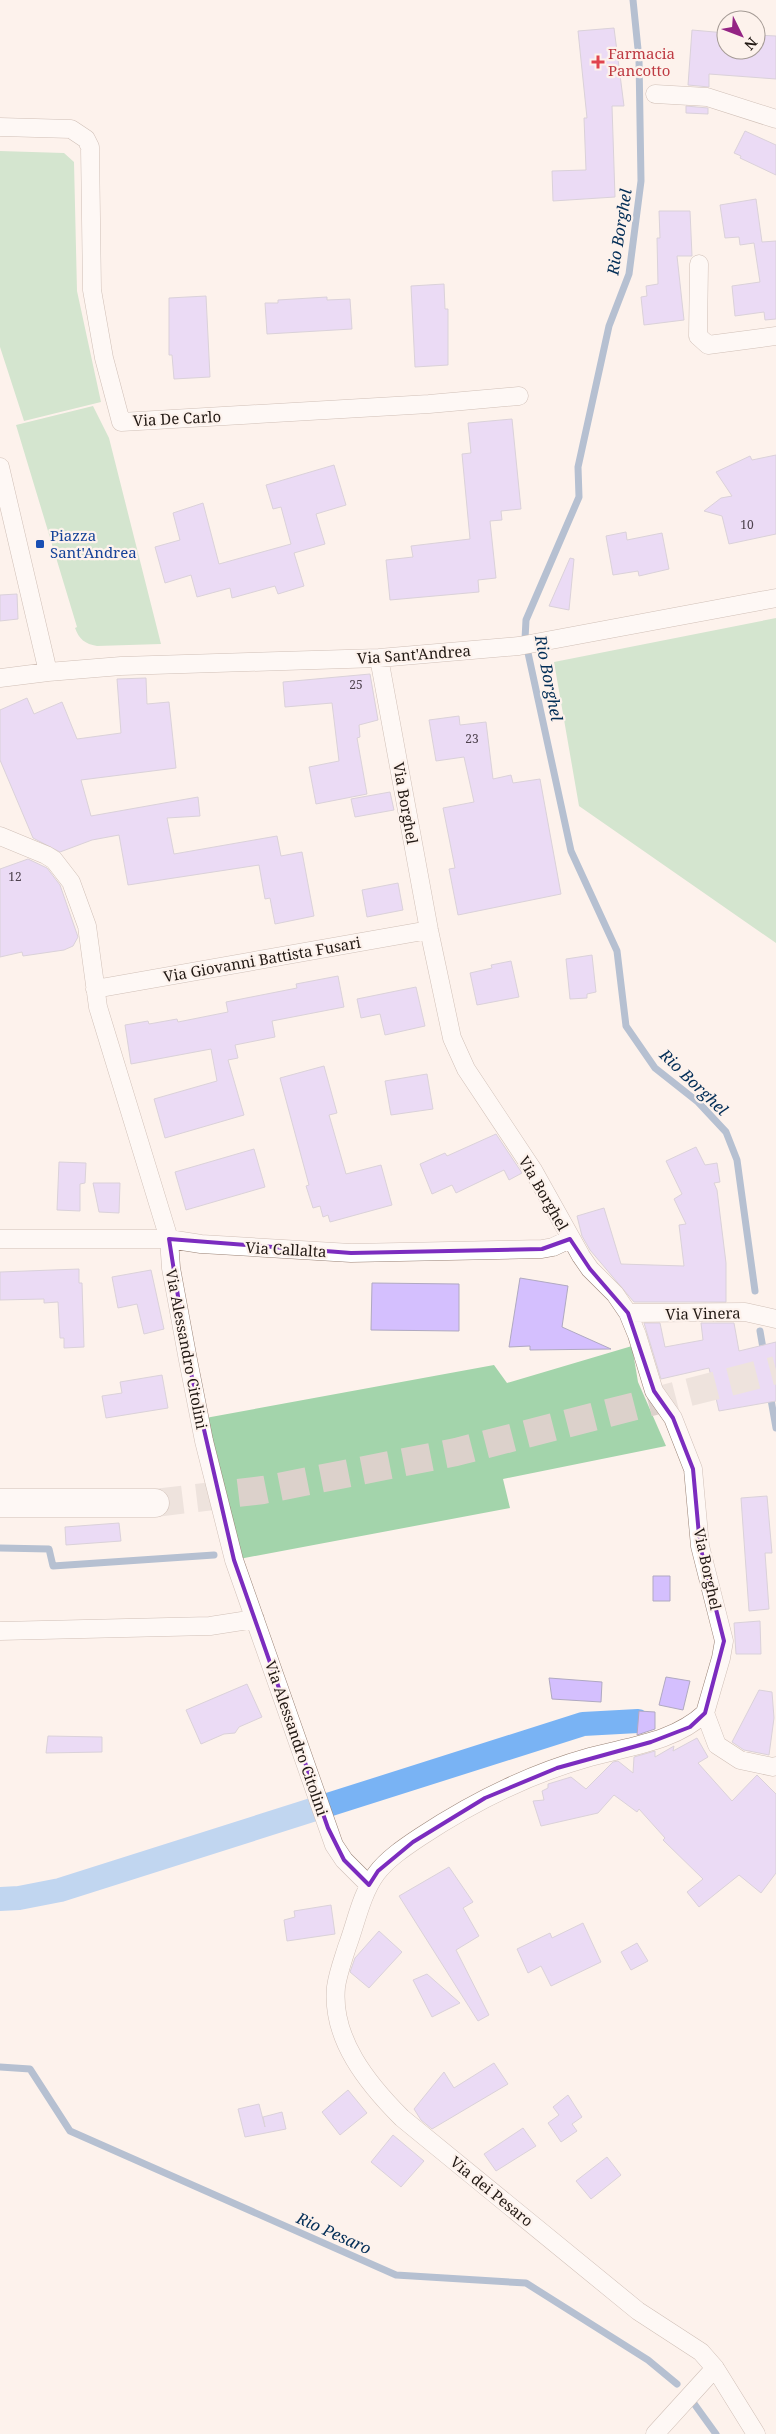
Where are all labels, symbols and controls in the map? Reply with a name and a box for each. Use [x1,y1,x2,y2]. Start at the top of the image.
north arrow [716,10,766,60]
text: N [740,34,762,54]
place label: Farmacia Pancotto [608,43,675,80]
marker: Farmacia Pancotto [592,56,604,68]
water label: Rio Borghel [601,187,637,278]
street label: Via De Carlo [132,406,222,430]
house number: 10 [740,516,754,533]
place label: Piazza Sant'Andrea [50,525,137,562]
marker: Piazza Sant'Andrea [34,538,46,550]
water label: Rio Borghel [530,632,568,723]
street label: Via Sant'Andrea [356,640,472,668]
house number: 25 [349,676,363,693]
house number: 23 [465,730,479,747]
street label: Via Borghel [389,760,423,846]
house number: 12 [8,868,22,885]
street label: Via Giovanni Battista Fusari [162,932,362,986]
water label: Rio Borghel [654,1043,733,1120]
street label: Via Borghel [515,1152,574,1234]
street label: Via Callalta [245,1237,327,1261]
street label: Via Alessandro Citolini [162,1267,212,1431]
street label: Via Vinera [665,1302,741,1324]
street label: Via Borghel [690,1526,726,1612]
street label: Via Alessandro Citolini [261,1658,333,1818]
street label: Via dei Pesaro [446,2151,538,2231]
water label: Rio Pesaro [292,2206,375,2259]

